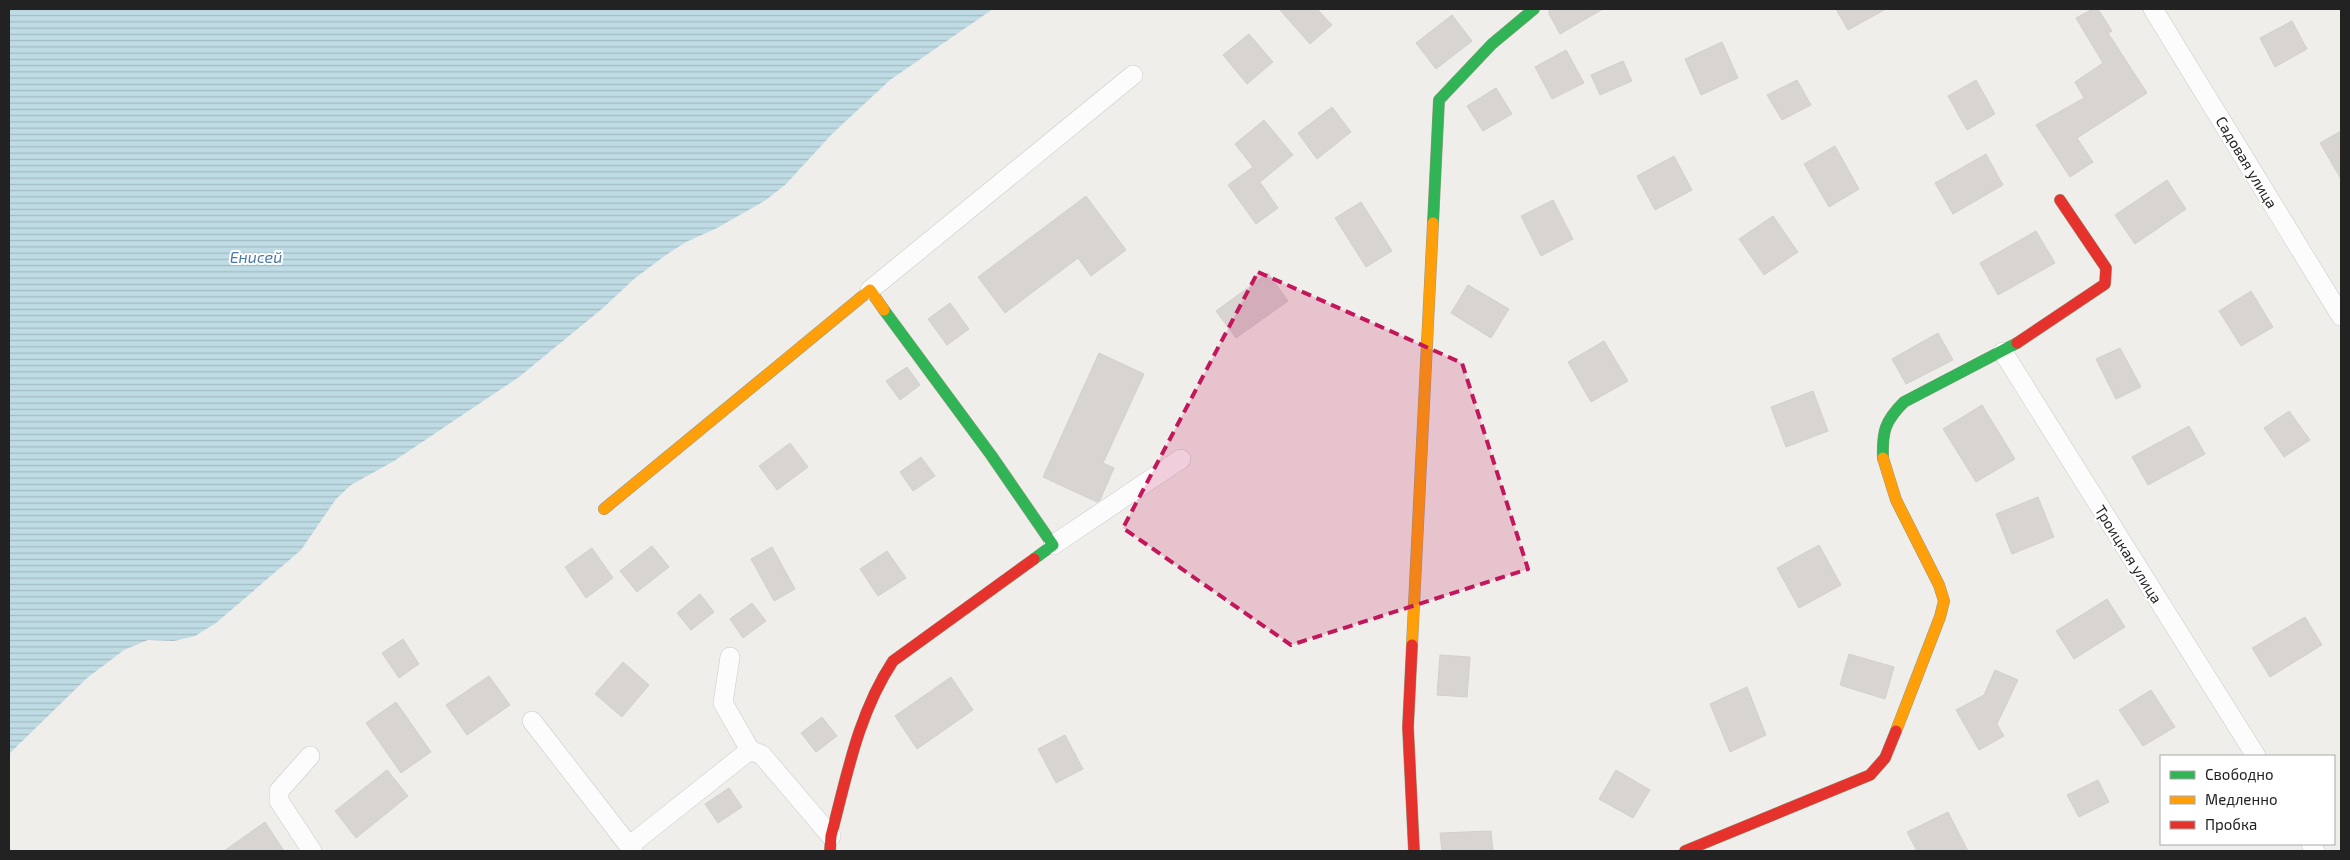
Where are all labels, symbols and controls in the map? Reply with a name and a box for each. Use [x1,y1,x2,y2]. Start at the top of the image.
street label: Садовая улица [2212,113,2282,212]
water label: Енисей [230,247,282,266]
street label: Троицкая улица [2091,502,2166,607]
legend [2160,755,2335,845]
text: Свободно [2205,765,2274,783]
text: Медленно [2205,790,2278,808]
text: Пробка [2205,815,2257,833]

